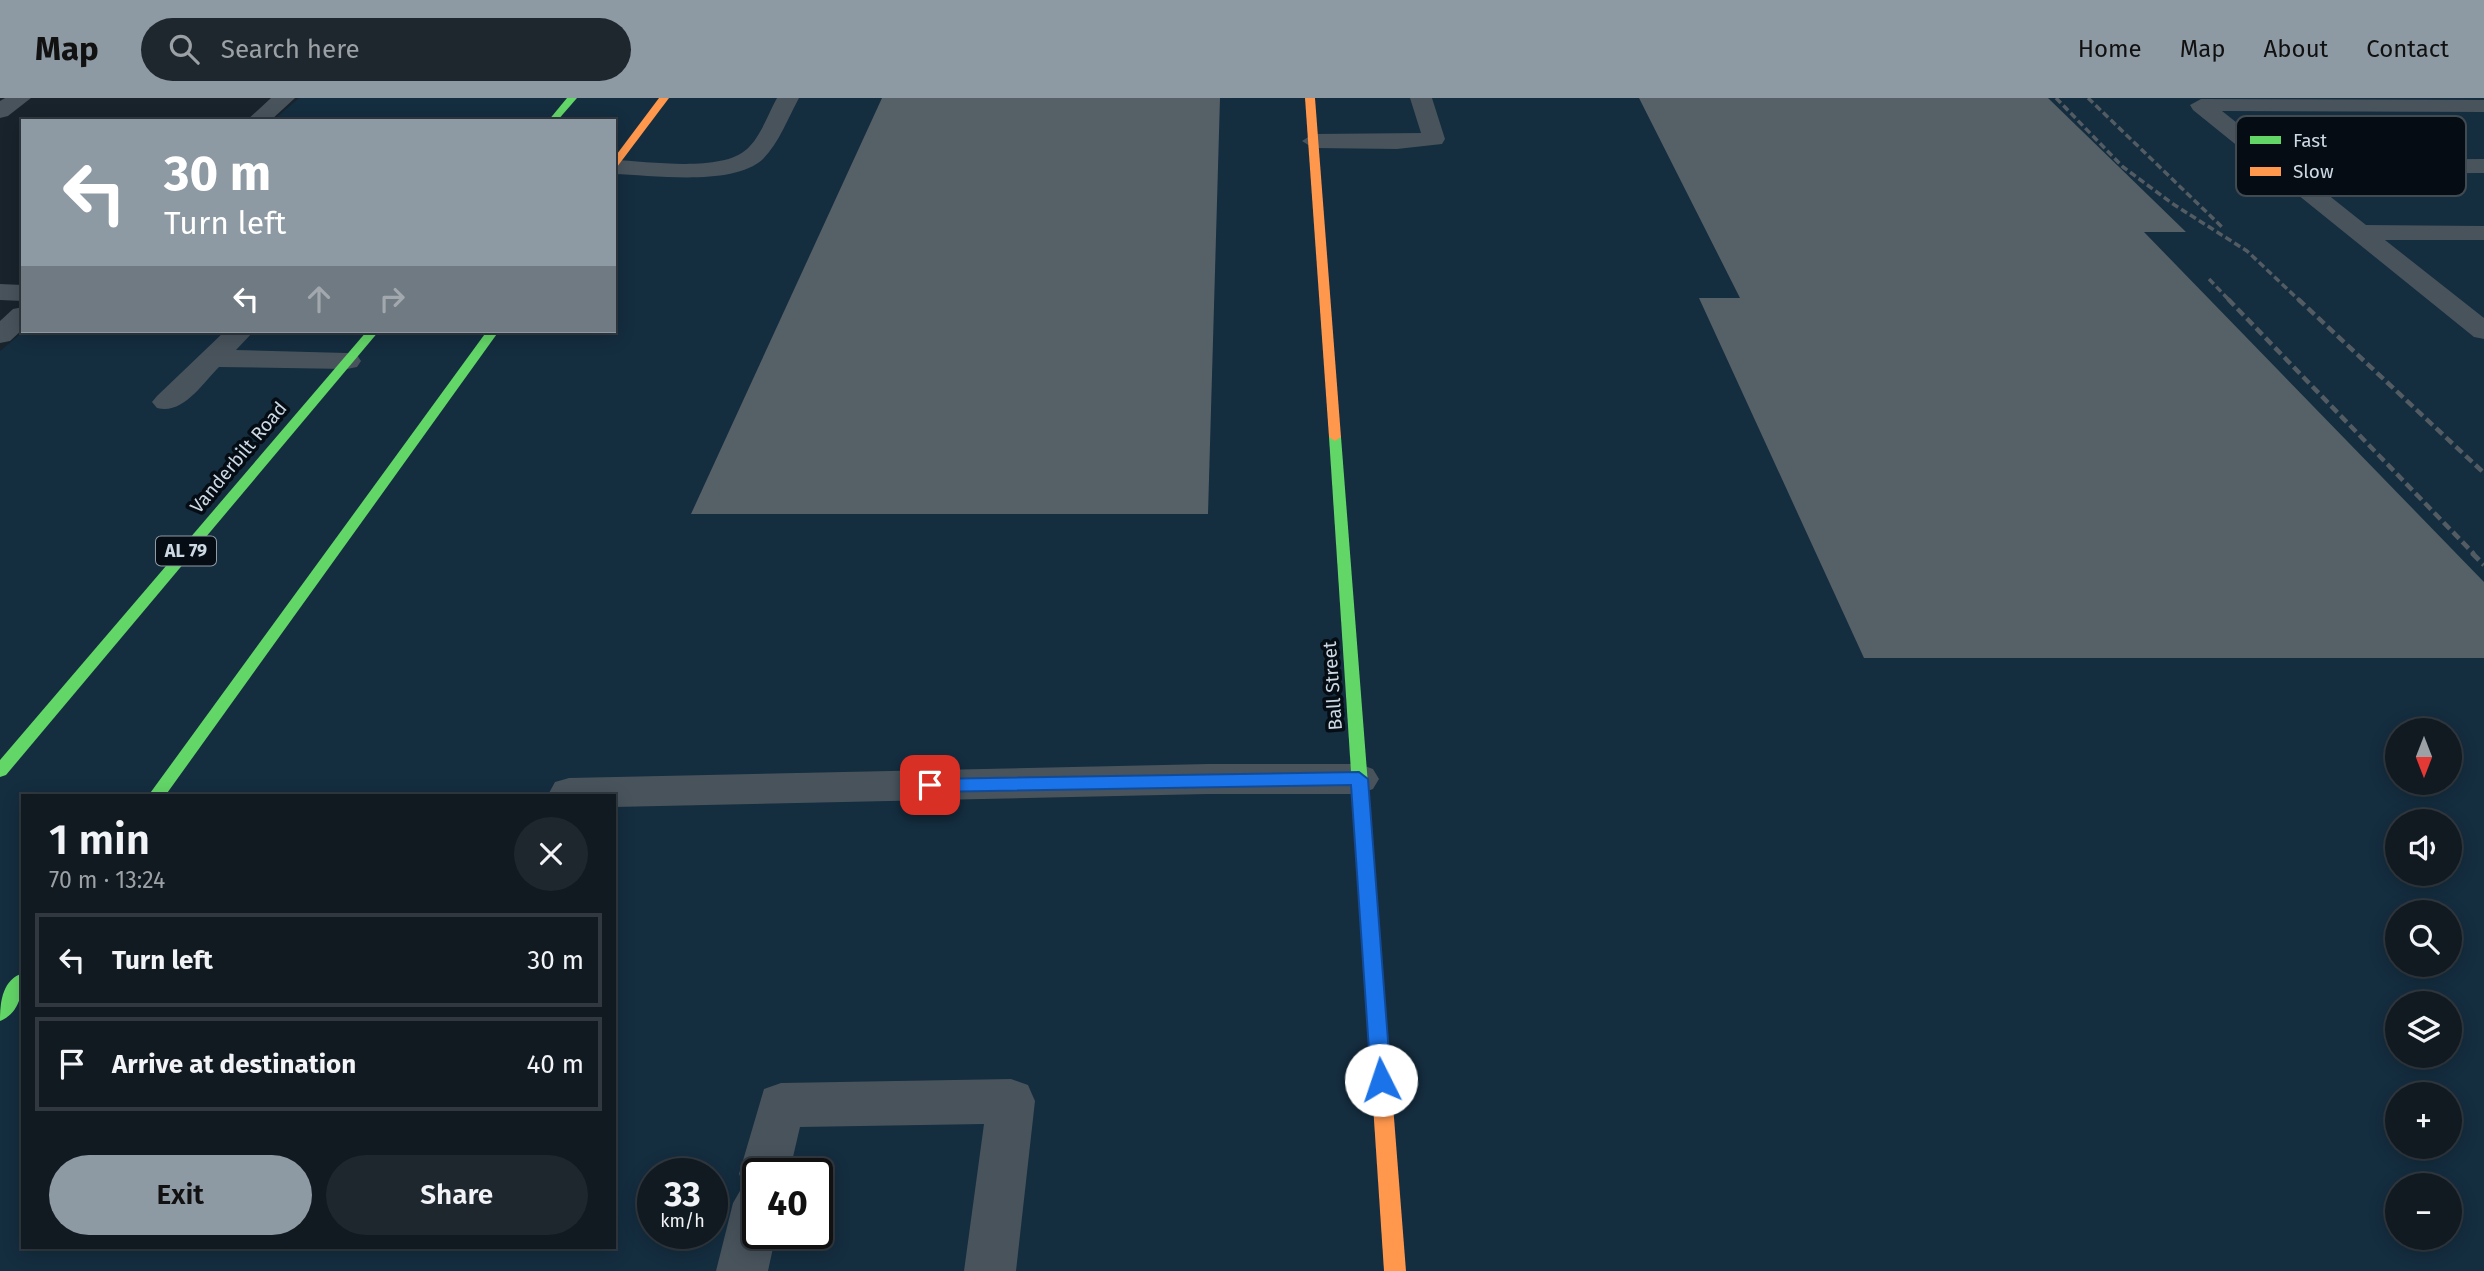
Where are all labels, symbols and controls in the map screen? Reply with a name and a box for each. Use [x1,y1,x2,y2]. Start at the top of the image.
search box [141,18,631,81]
text: Map [35,29,99,69]
icon: search [165,30,203,68]
text: Search here [221,34,360,65]
text: Home [2078,35,2142,63]
text: Map [2180,35,2226,63]
text: About [2264,35,2328,63]
text: Contact [2366,35,2449,63]
legend [2236,116,2466,196]
text: Fast [2293,129,2327,152]
text: 30 m [164,144,271,203]
icon: left [49,147,140,238]
text: Slow [2293,160,2334,183]
text: Turn left [164,204,286,242]
icon: left [227,280,265,318]
icon: ahead [300,280,338,318]
icon: right [373,280,411,318]
street label: Vanderbilt Road [185,397,292,518]
road number: AL 79 [156,536,216,565]
street label: Ball Street [1318,640,1347,731]
north arrow [2385,718,2462,794]
map controls [2385,718,2462,1250]
pin [900,755,960,815]
icon: arrive [911,766,949,804]
button: sound [2385,809,2462,886]
text: 1 min [49,815,150,865]
button: close [514,817,588,891]
text: 70 m · 13:24 [49,866,165,894]
button: search [2385,900,2462,977]
icon: left [53,941,91,979]
text: Turn left [112,945,213,976]
text: 30 m [527,945,584,976]
button: layers [2385,991,2462,1068]
position arrow [1344,1043,1418,1117]
icon: arrive [53,1045,91,1083]
text: Arrive at destination [112,1049,356,1080]
text: 40 m [526,1049,584,1080]
button: + [2385,1082,2462,1159]
button: Exit [49,1155,312,1235]
button: Share [326,1155,588,1235]
speed limit sign: 40 [742,1158,833,1249]
text: 33 [664,1173,701,1215]
button: − [2385,1173,2462,1250]
text: km/h [660,1210,705,1232]

